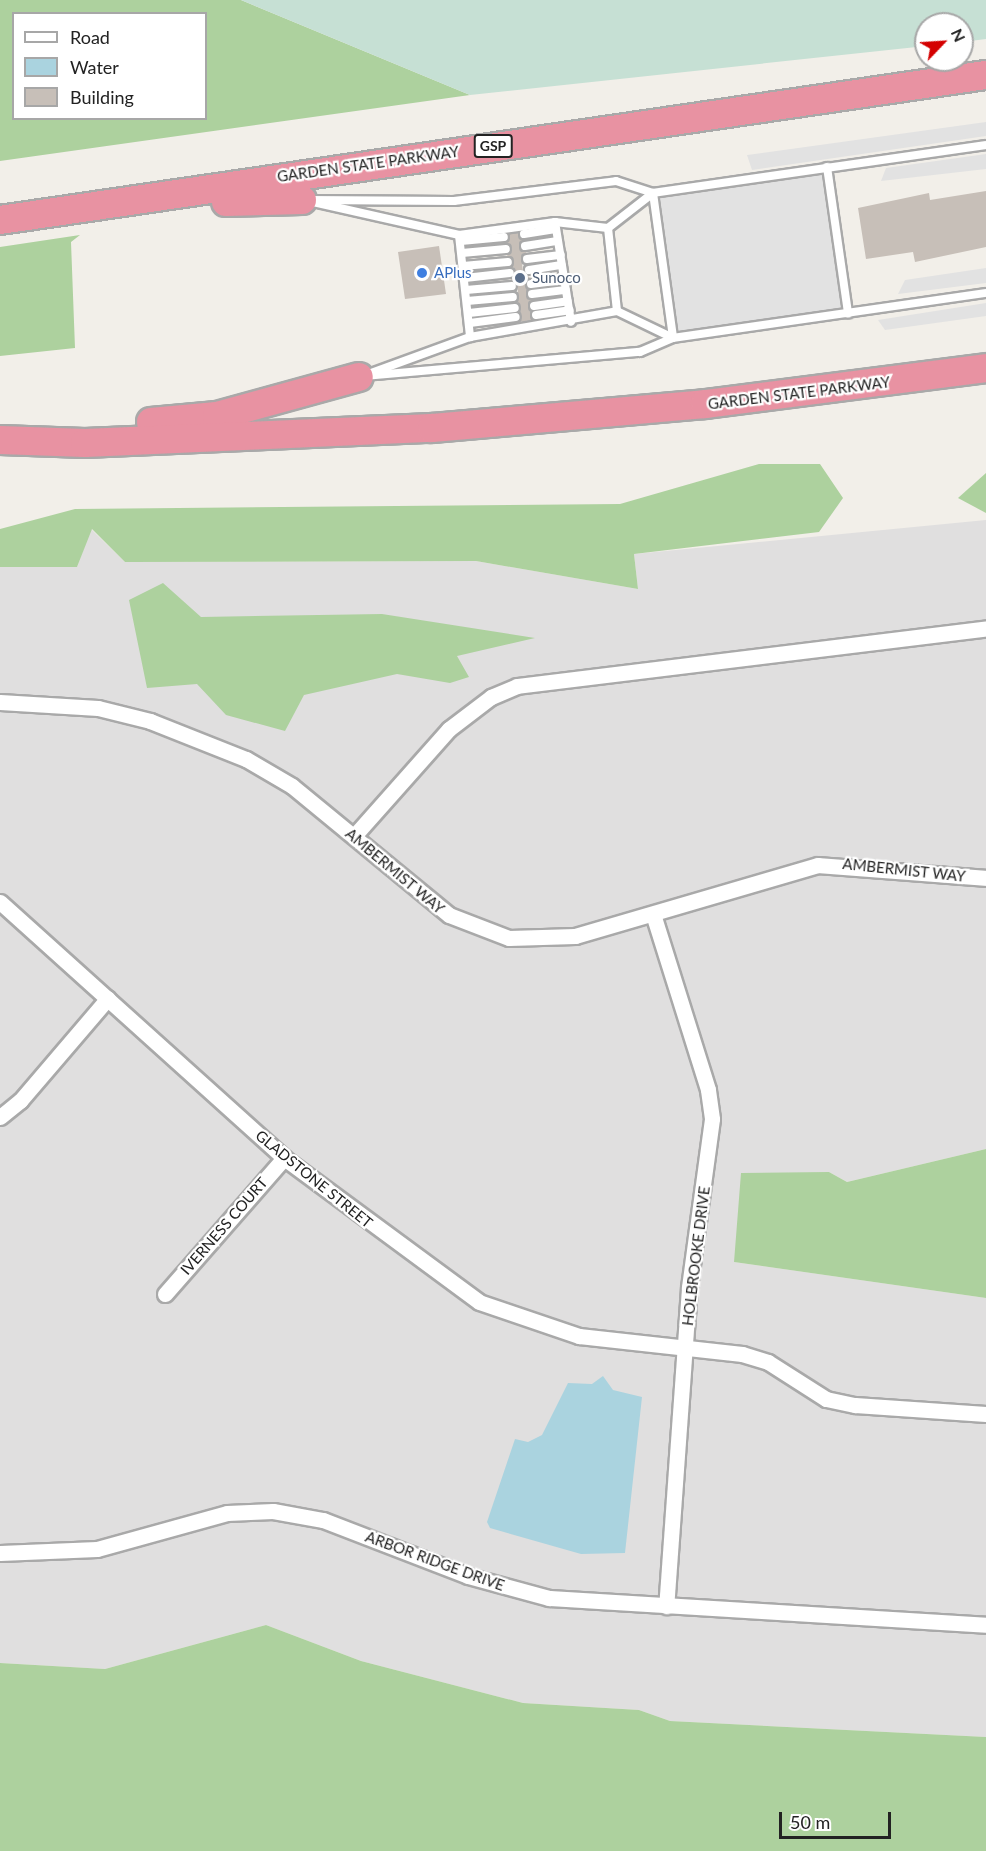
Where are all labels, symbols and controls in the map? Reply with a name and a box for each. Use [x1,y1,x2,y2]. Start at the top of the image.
legend [12,12,207,120]
north arrow [914,12,974,72]
text: N [948,25,970,45]
text: Road [70,26,110,48]
text: Water [70,56,119,78]
text: Building [70,86,134,108]
road number: GSP [474,135,512,157]
street label: GARDEN STATE PARKWAY [276,142,460,186]
place label: APlus [434,264,472,282]
marker: APlus [415,266,429,280]
place label: Sunoco [532,269,581,287]
marker: Sunoco [513,271,527,285]
street label: GARDEN STATE PARKWAY [707,373,891,413]
street label: AMBERMIST WAY [342,824,448,918]
street label: AMBERMIST WAY [841,855,967,885]
street label: GLADSTONE STREET [252,1126,376,1232]
street label: IVERNESS COURT [177,1174,271,1278]
street label: HOLBROOKE DRIVE [679,1185,713,1327]
street label: ARBOR RIDGE DRIVE [363,1527,507,1595]
scale bar [782,1800,894,1838]
text: 50 m [790,1811,830,1833]

